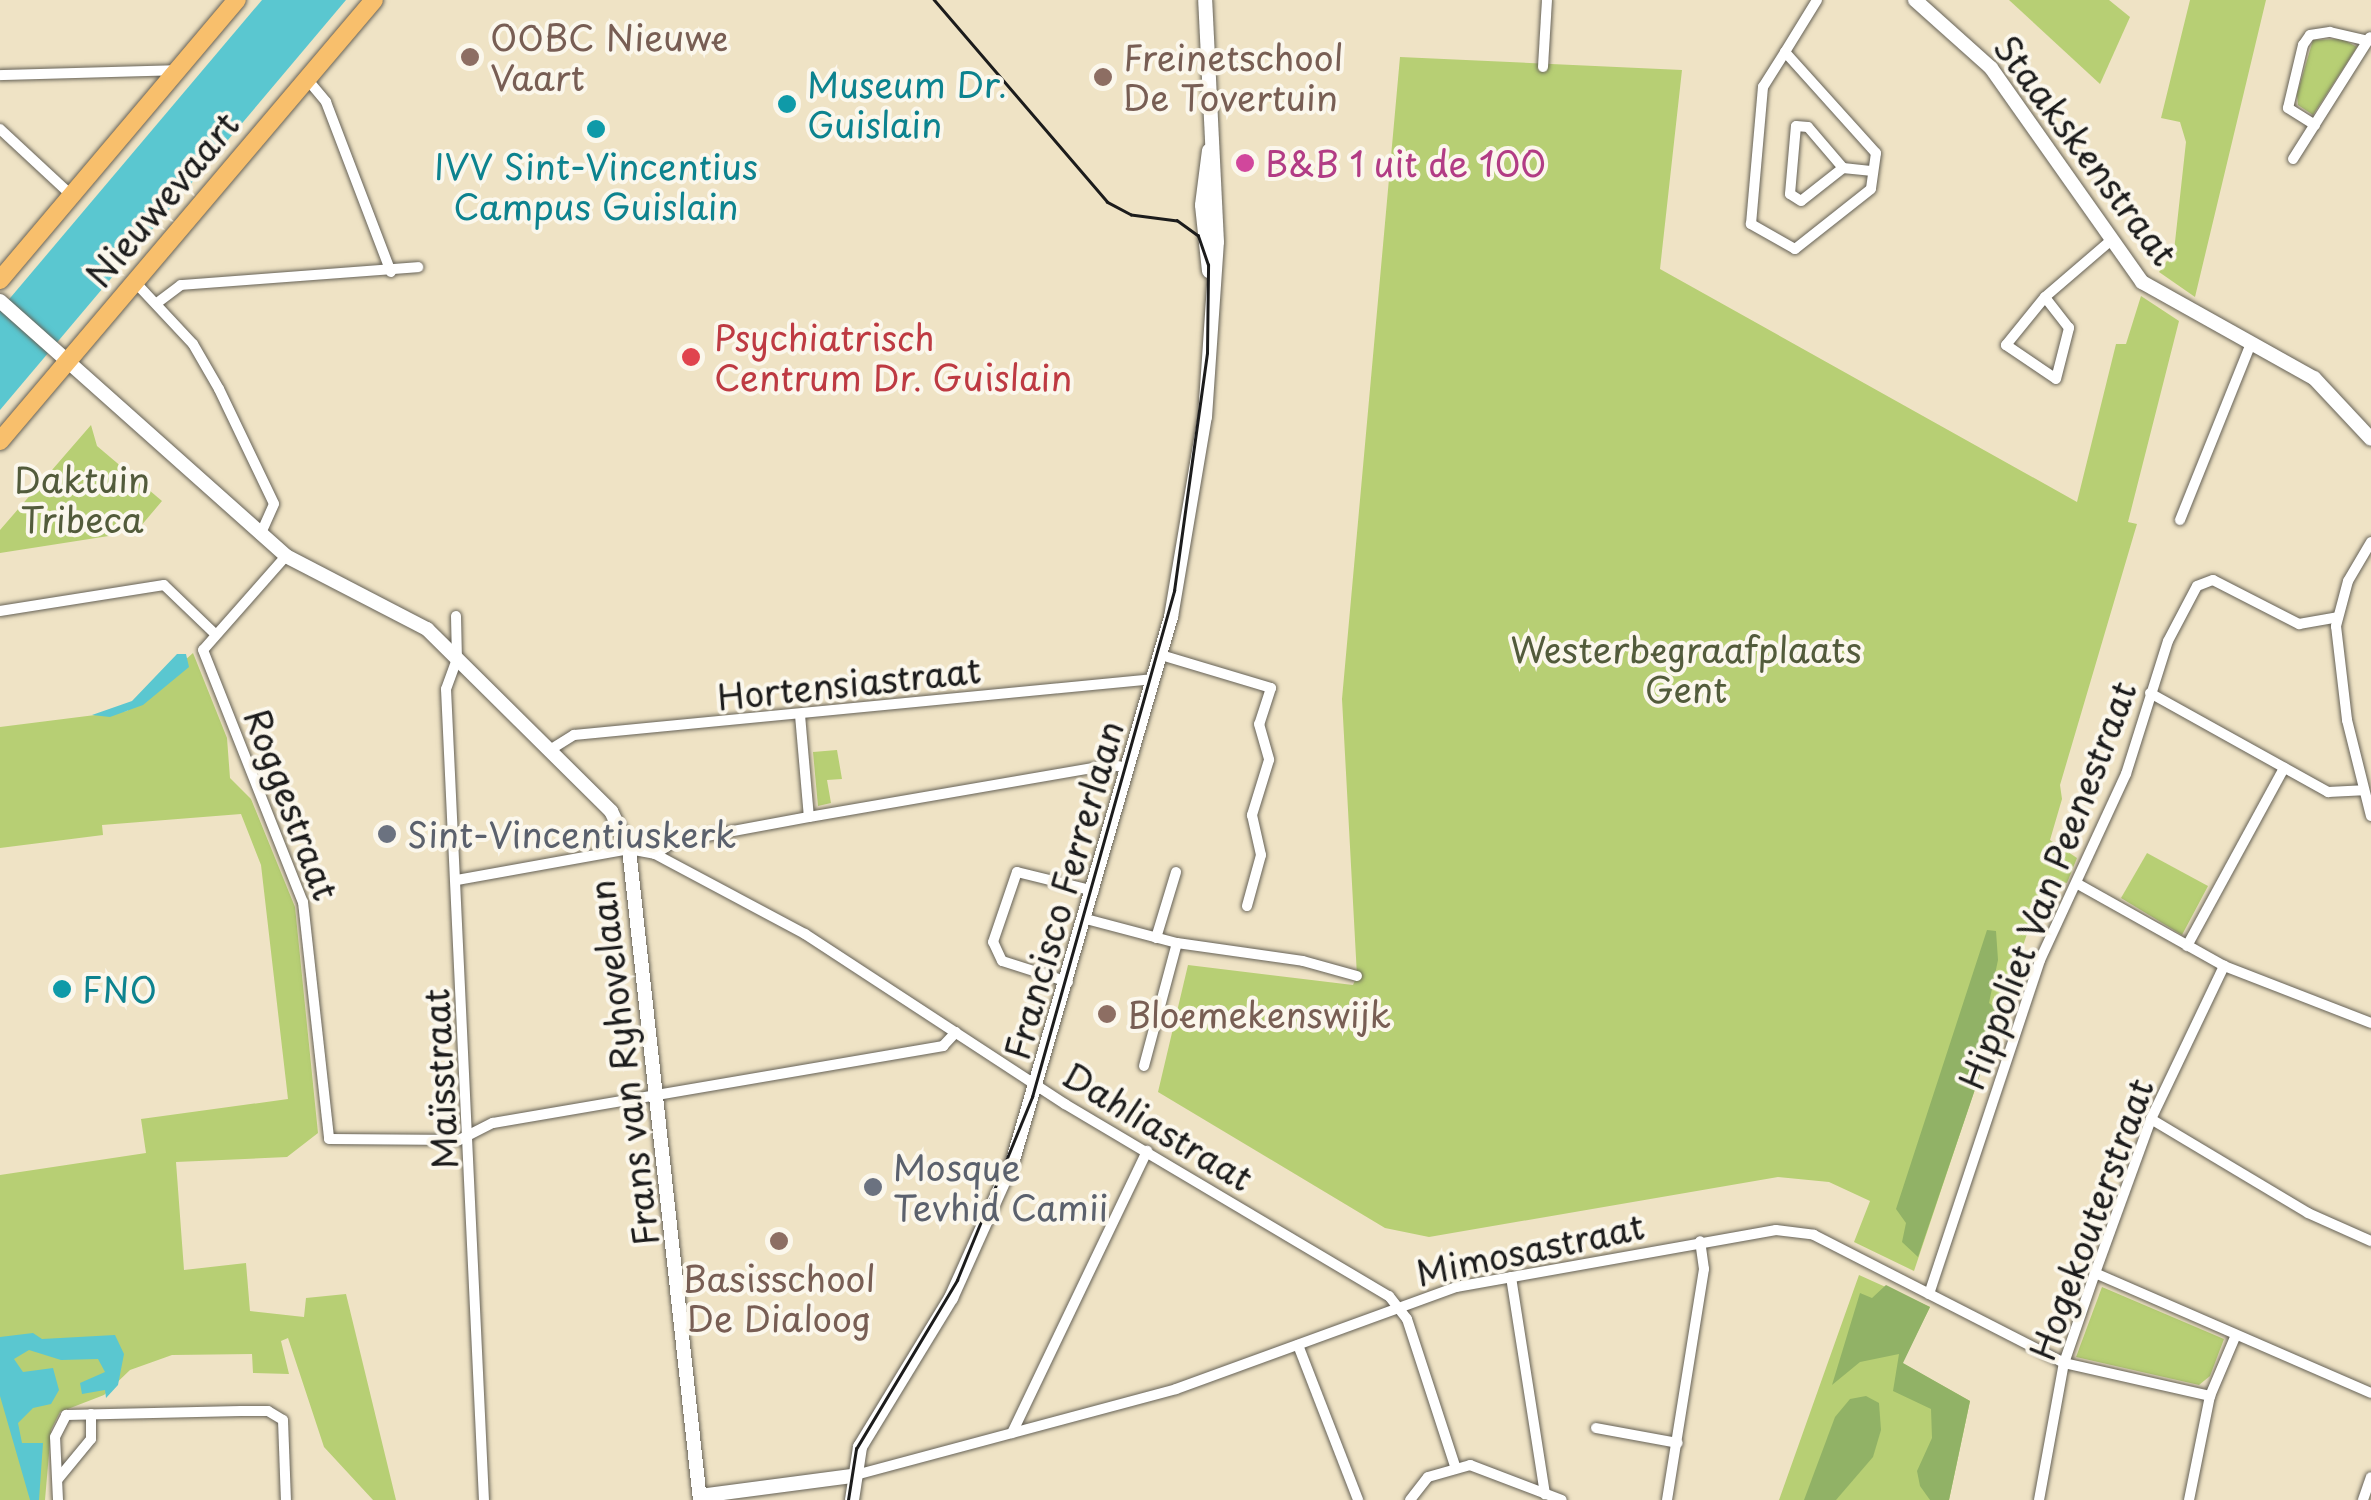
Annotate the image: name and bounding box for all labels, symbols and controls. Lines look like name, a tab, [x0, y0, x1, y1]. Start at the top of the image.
place label: OOBC Nieuwe Vaart	[490, 16, 730, 98]
street label: Staakskenstraat	[1986, 27, 2186, 273]
place label: Freinetschool De Tovertuin	[1123, 36, 1344, 118]
marker: OOBC Nieuwe Vaart	[459, 46, 481, 68]
place label: Museum Dr. Guislain	[807, 63, 1006, 145]
marker: Freinetschool De Tovertuin	[1092, 66, 1114, 88]
marker: Museum Dr. Guislain	[776, 93, 798, 115]
street label: Nieuwevaart	[77, 103, 247, 295]
marker: IVV Sint-Vincentius Campus Guislain	[585, 118, 607, 140]
place label: B&B 1 uit de 100	[1265, 142, 1549, 184]
place label: IVV Sint-Vincentius Campus Guislain	[434, 145, 758, 227]
marker: B&B 1 uit de 100	[1234, 152, 1256, 174]
place label: Psychiatrisch Centrum Dr. Guislain	[714, 316, 1070, 398]
marker: Psychiatrisch Centrum Dr. Guislain	[678, 344, 704, 370]
park label: Daktuin Tribeca	[14, 458, 150, 540]
park label: Westerbegraafplaats Gent	[1510, 628, 1862, 710]
street label: Hortensiastraat	[715, 648, 983, 718]
street label: Hippoliet Van Peenestraat	[1949, 674, 2145, 1096]
street label: Roggestraat	[236, 702, 348, 906]
street label: Francisco Ferrerlaan	[995, 716, 1131, 1064]
place label: Sint-Vincentiuskerk	[407, 813, 736, 855]
marker: Sint-Vincentiuskerk	[376, 823, 398, 845]
street label: Frans van Ryhovelaan	[580, 878, 666, 1248]
place label: FNO	[82, 968, 157, 1010]
marker: FNO	[51, 978, 73, 1000]
street label: Maïsstraat	[414, 988, 466, 1170]
place label: Bloemekenswijk	[1127, 993, 1391, 1035]
marker: Bloemekenswijk	[1096, 1003, 1118, 1025]
street label: Dahliastraat	[1055, 1053, 1261, 1199]
street label: Hogekouterstraat	[2021, 1073, 2161, 1365]
place label: Mosque Tevhid Camii	[893, 1146, 1111, 1228]
marker: Mosque Tevhid Camii	[862, 1176, 884, 1198]
street label: Mimosastraat	[1412, 1204, 1648, 1294]
marker: Basisschool De Dialoog	[768, 1230, 790, 1252]
place label: Basisschool De Dialoog	[683, 1257, 875, 1339]

